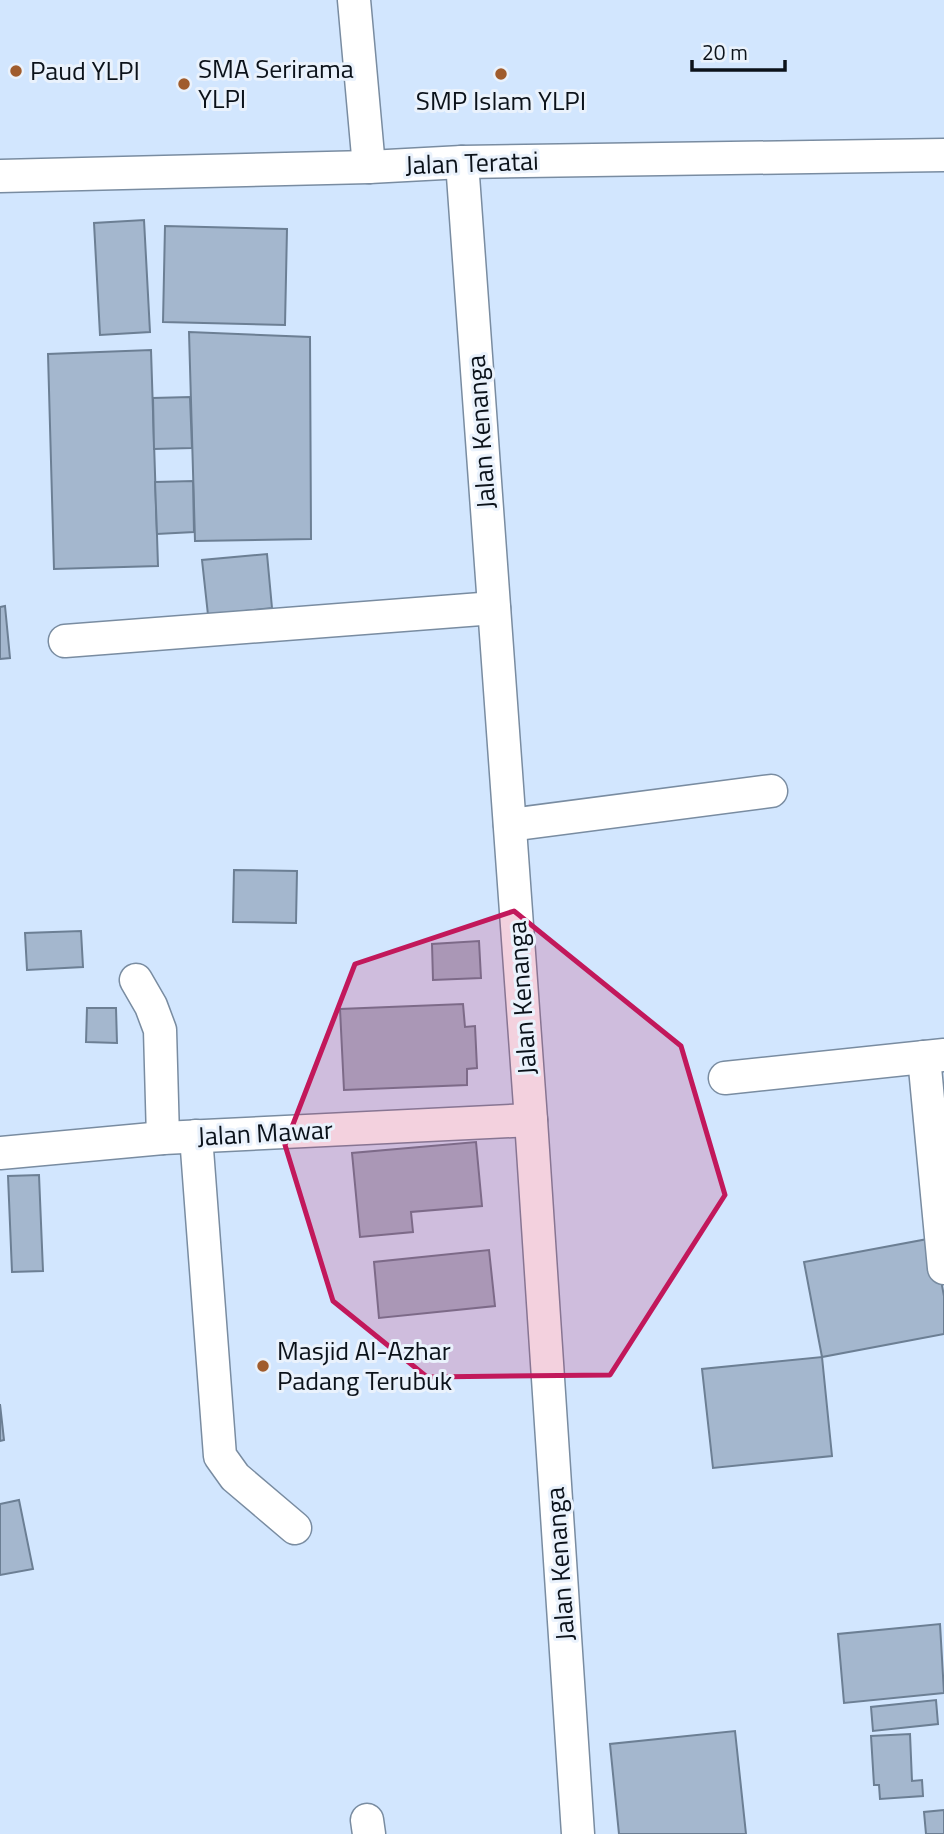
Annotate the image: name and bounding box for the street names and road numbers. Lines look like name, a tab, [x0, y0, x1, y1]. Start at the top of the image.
street label: Jalan Teratai	[405, 141, 539, 184]
street label: Jalan Kenanga	[456, 354, 505, 510]
street label: Jalan Kenanga	[497, 920, 546, 1076]
street label: Jalan Mawar	[196, 1109, 334, 1156]
street label: Jalan Kenanga	[535, 1486, 584, 1642]

